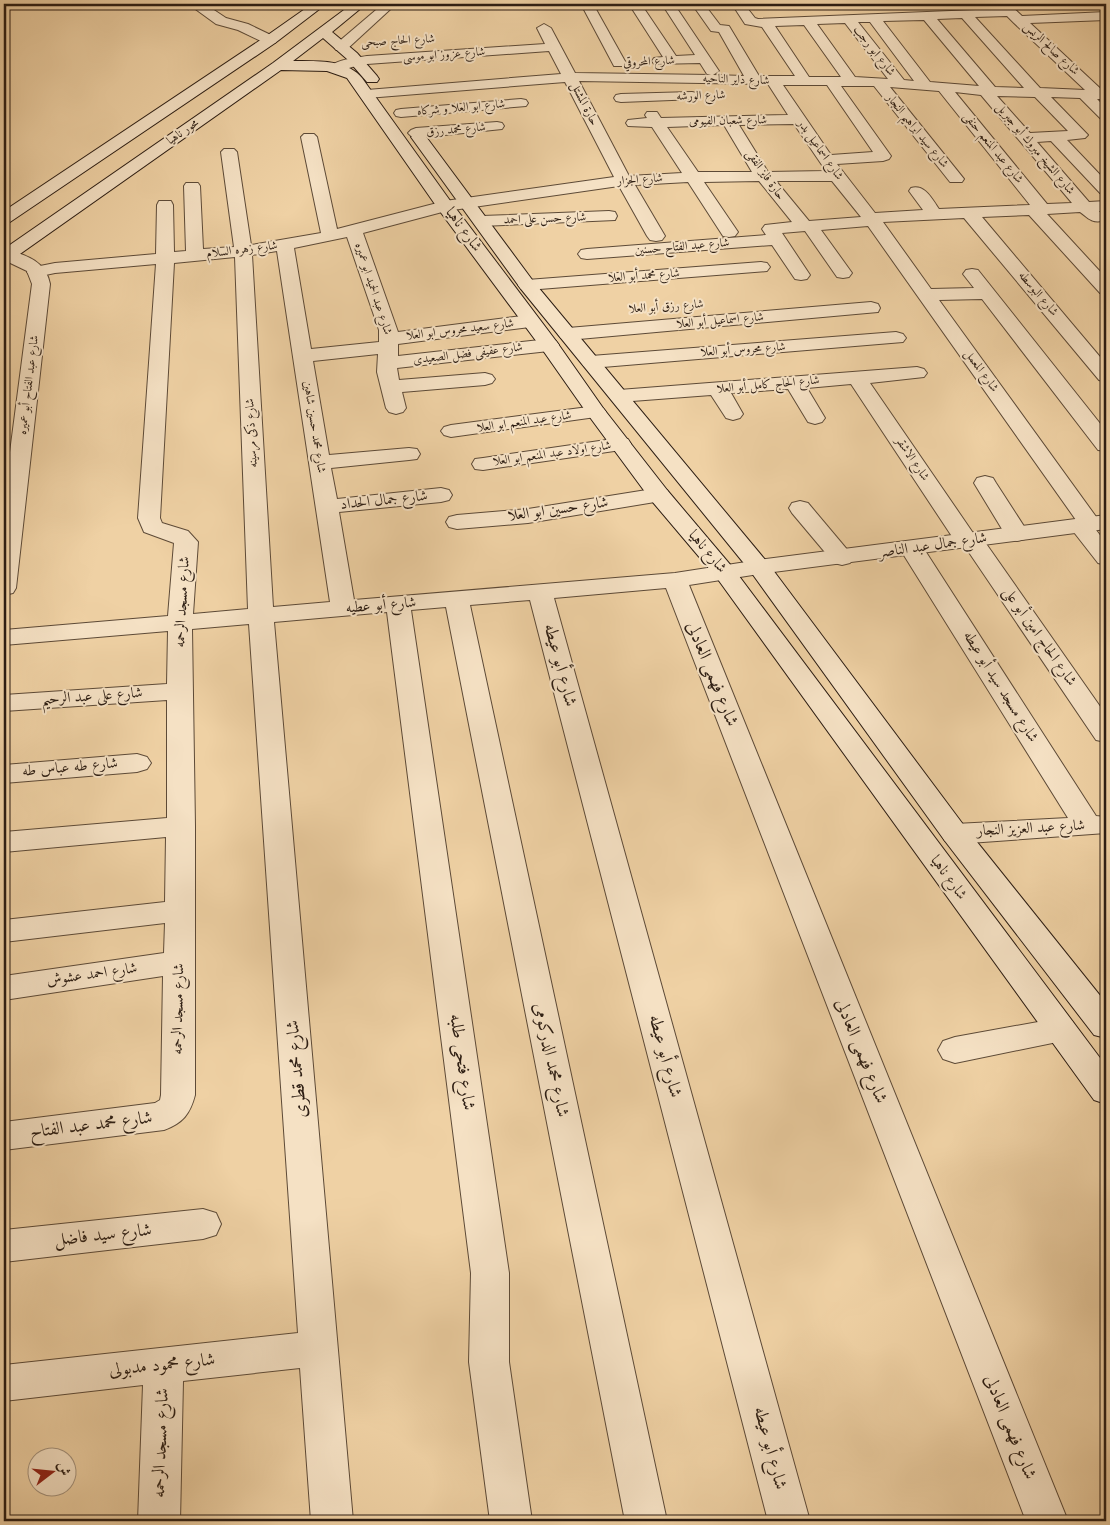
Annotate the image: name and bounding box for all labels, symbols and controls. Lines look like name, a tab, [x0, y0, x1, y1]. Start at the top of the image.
street label: شارع صالح الريس	[1018, 20, 1081, 81]
street label: شارع ابو رجب	[848, 24, 897, 81]
street label: شارع الحاج صبحى	[361, 33, 436, 53]
street label: شارع عزوز ابو موسى	[402, 46, 486, 68]
street label: شارع المحروقي	[623, 54, 676, 73]
street label: شارع داير الناحيه	[702, 73, 770, 91]
street label: حارة المشتل	[566, 80, 600, 129]
street label: شارع الورشه	[676, 89, 726, 107]
street label: شارع سيد ابراهيم النجار	[879, 91, 950, 173]
street label: شارع ابو العلا و شركاه	[416, 97, 506, 122]
street label: شارع الشيخ مبروك أبو جبريل	[990, 99, 1079, 200]
street label: شارع عبد المنعم حنفى	[958, 110, 1025, 188]
street label: شارع شعبان الفيومى	[689, 114, 767, 132]
street label: محور ناهيا	[165, 116, 202, 148]
street label: شارع اسماعيل بدر	[791, 117, 845, 185]
street label: شارع محمد رزق	[426, 121, 487, 143]
street label: حارة فايز الفقى	[742, 148, 787, 203]
street label: شارع الجزار	[616, 172, 664, 192]
street label: شارع ناهيا	[439, 205, 484, 257]
street label: شارع حسن على احمد	[503, 212, 587, 230]
street label: شارع عبد الفتاح حسنين	[634, 237, 730, 261]
street label: شارع زهره السلام	[206, 240, 279, 264]
street label: شارع عبد الحميد ابو عميره	[349, 241, 394, 338]
street label: شارع محمد أبو العلا	[607, 265, 681, 288]
street label: شارع البوسطه	[1013, 269, 1060, 321]
street label: شارع رزق أبو العلا	[628, 295, 704, 320]
street label: شارع اسماعيل أبو العلا	[676, 308, 765, 335]
street label: شارع سعيد محروس ابو العلا	[405, 317, 515, 347]
street label: شارع عبد الفتاح أبو عميره	[14, 334, 45, 436]
street label: شارع محروس أبو العلا	[700, 338, 787, 363]
street label: شارع عفيفى فضل الصعيدى	[412, 341, 524, 371]
street label: شارع المعمل	[959, 348, 1000, 397]
street label: شارع الحاج كامل أبو العلا	[716, 372, 821, 399]
street label: شارع محمد حسين شاهين	[297, 380, 327, 475]
street label: شارع ذكى مرسينه	[241, 398, 264, 468]
street label: شارع عبد المنعم ابو العلا	[476, 409, 573, 439]
street label: شارع الاشقر	[889, 433, 931, 485]
street label: شارع اولاد عبد المنعم ابو العلا	[492, 440, 613, 472]
street label: شارع جمال الحداد	[340, 489, 429, 517]
street label: شارع حسين ابو العلا	[507, 496, 610, 528]
street label: شارع ناهيا	[682, 528, 729, 579]
street label: شارع جمال عبد الناصر	[876, 531, 989, 565]
street label: شارع مسجد الرحمه	[172, 556, 197, 648]
street label: شارع الحاج امين أبو على	[996, 582, 1083, 691]
street label: شارع أبو عطيه	[345, 590, 417, 621]
street label: شارع فهمى العادلى	[678, 619, 741, 731]
street label: شارع أبو عيطه	[535, 620, 585, 710]
street label: شارع مسجد سيد أبو عيطه	[956, 626, 1044, 747]
street label: شارع على عبد الرحيم	[41, 685, 144, 714]
street label: شارع طه عباس طه	[21, 756, 119, 784]
street label: شارع عبد العزيز النجار	[974, 819, 1086, 843]
street label: شارع ناهيا	[924, 853, 969, 905]
street label: شارع احمد عشوش	[46, 960, 139, 993]
street label: شارع مسجد الرحمه	[170, 963, 191, 1055]
street label: شارع فهمى العادلى	[827, 996, 890, 1108]
street label: شارع محمد الدركومى	[525, 1001, 572, 1120]
street label: شارع أبو عيطه	[640, 1011, 690, 1101]
street label: شارع فتحى طلبه	[441, 1012, 478, 1112]
street label: شارع محمد قطرى	[284, 1019, 315, 1119]
street label: شارع محمد عبد الفتاح	[29, 1109, 154, 1147]
street label: شارع سيد فاضل	[53, 1221, 153, 1254]
street label: شارع محمود مدبولى	[108, 1350, 217, 1385]
street label: شارع فهمى العادلى	[976, 1372, 1039, 1484]
street label: شارع مسجد الرحمه	[150, 1388, 177, 1498]
street label: شارع أبو عيطه	[745, 1403, 795, 1493]
north arrow	[28, 1448, 78, 1498]
text: ش	[55, 1460, 72, 1477]

